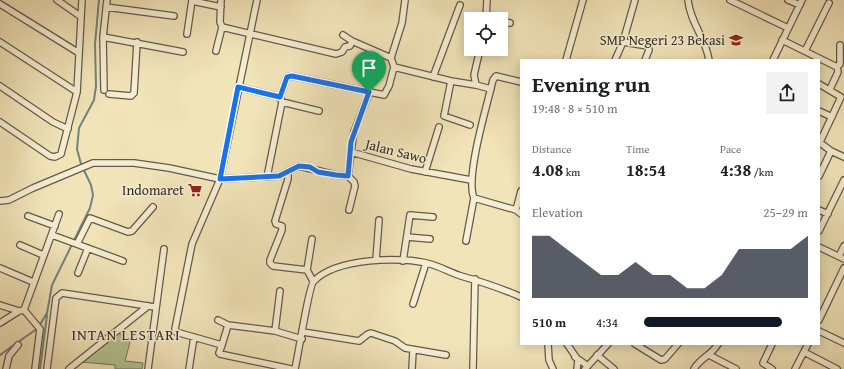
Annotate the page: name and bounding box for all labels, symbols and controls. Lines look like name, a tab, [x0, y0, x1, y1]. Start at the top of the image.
map controls	[464, 12, 508, 56]
button: locate	[464, 12, 508, 56]
place label: SMP Negeri 23 Bekasi	[600, 30, 725, 50]
school or university icon: SMP Negeri 23 Bekasi	[728, 32, 744, 48]
pin	[352, 51, 386, 92]
icon: arrive	[358, 57, 380, 79]
text: Evening run	[532, 68, 650, 100]
button: share	[766, 72, 808, 114]
text: 19:48 · 8 × 510 m	[532, 99, 618, 118]
street label: Jalan Sawo	[361, 133, 429, 168]
text: Distance	[532, 141, 571, 157]
text: Time	[626, 141, 649, 157]
text: Pace	[720, 141, 741, 157]
text: 4.08	[532, 157, 563, 182]
text: 18:54	[626, 157, 666, 182]
text: 4:38	[720, 157, 751, 182]
text: km	[563, 164, 580, 180]
text: /km	[751, 164, 773, 180]
place label: Indomaret	[122, 180, 184, 200]
supermarket icon: Indomaret	[187, 182, 203, 198]
text: Elevation	[532, 203, 583, 222]
text: 25–29 m	[763, 203, 808, 222]
text: 510 m	[532, 313, 566, 332]
text: 4:34	[596, 313, 618, 332]
district label: INTAN LESTARI	[71, 324, 181, 345]

